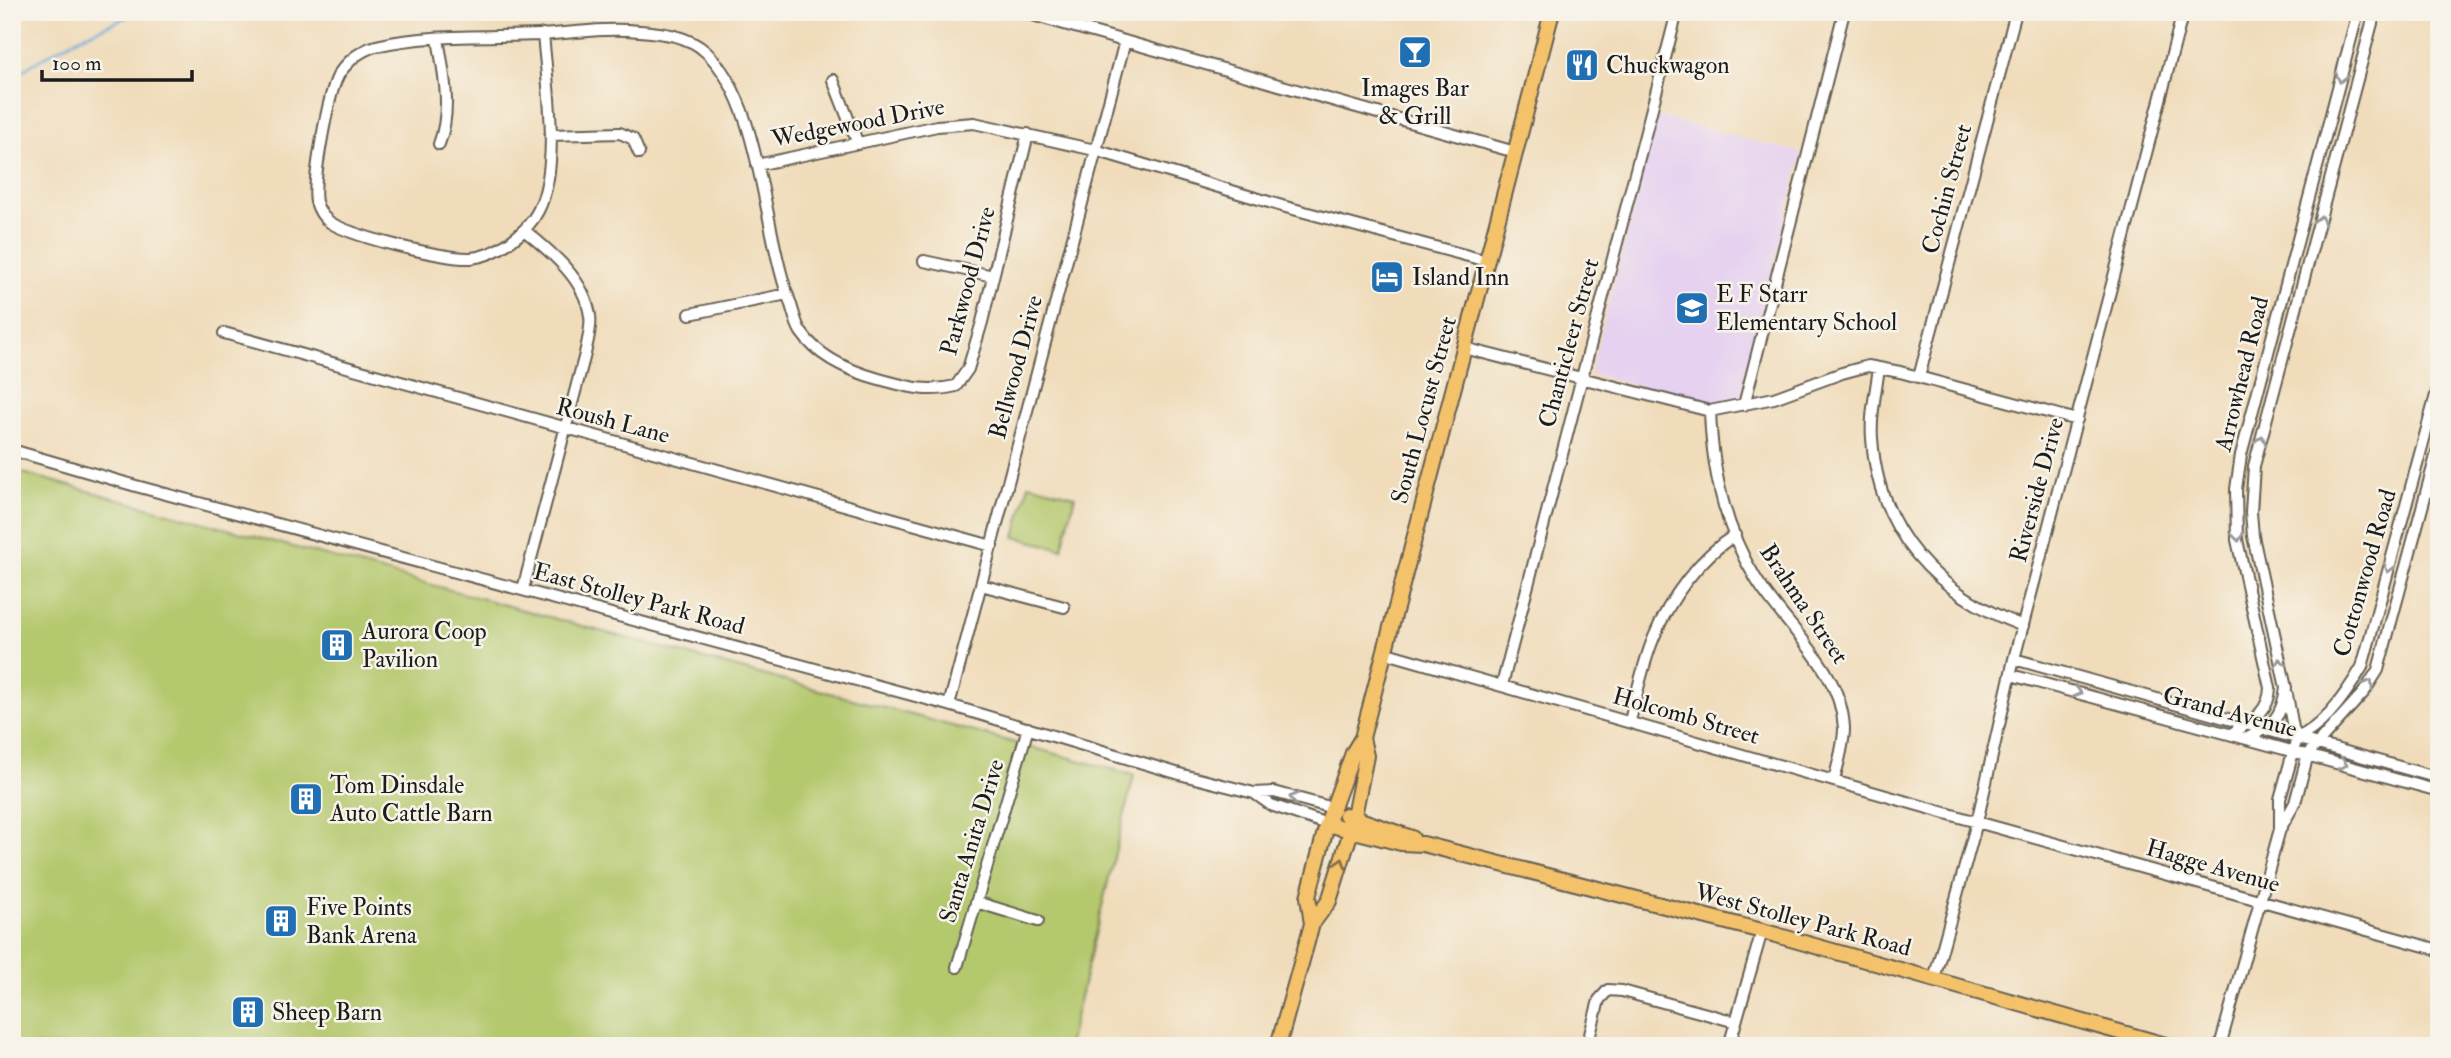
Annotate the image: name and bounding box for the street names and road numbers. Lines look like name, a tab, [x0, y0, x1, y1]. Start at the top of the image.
street label: Wedgewood Drive	[768, 91, 947, 155]
street label: Cochin Street	[1915, 121, 1979, 257]
street label: Parkwood Drive	[933, 203, 1003, 359]
street label: Chanticleer Street	[1532, 255, 1607, 431]
street label: Bellwood Drive	[982, 292, 1050, 442]
street label: Arrowhead Road	[2208, 293, 2276, 456]
street label: South Locust Street	[1384, 313, 1464, 507]
street label: Roush Lane	[553, 391, 673, 451]
street label: Riverside Drive	[2003, 414, 2071, 566]
street label: Cottonwood Road	[2326, 485, 2404, 660]
street label: Brahma Street	[1752, 538, 1856, 670]
street label: East Stolley Park Road	[530, 556, 748, 642]
street label: Grand Avenue	[2160, 679, 2300, 745]
street label: Holcomb Street	[1609, 680, 1763, 752]
street label: Santa Anita Drive	[932, 755, 1012, 927]
street label: Hagge Avenue	[2143, 832, 2283, 900]
street label: West Stolley Park Road	[1691, 876, 1915, 964]

